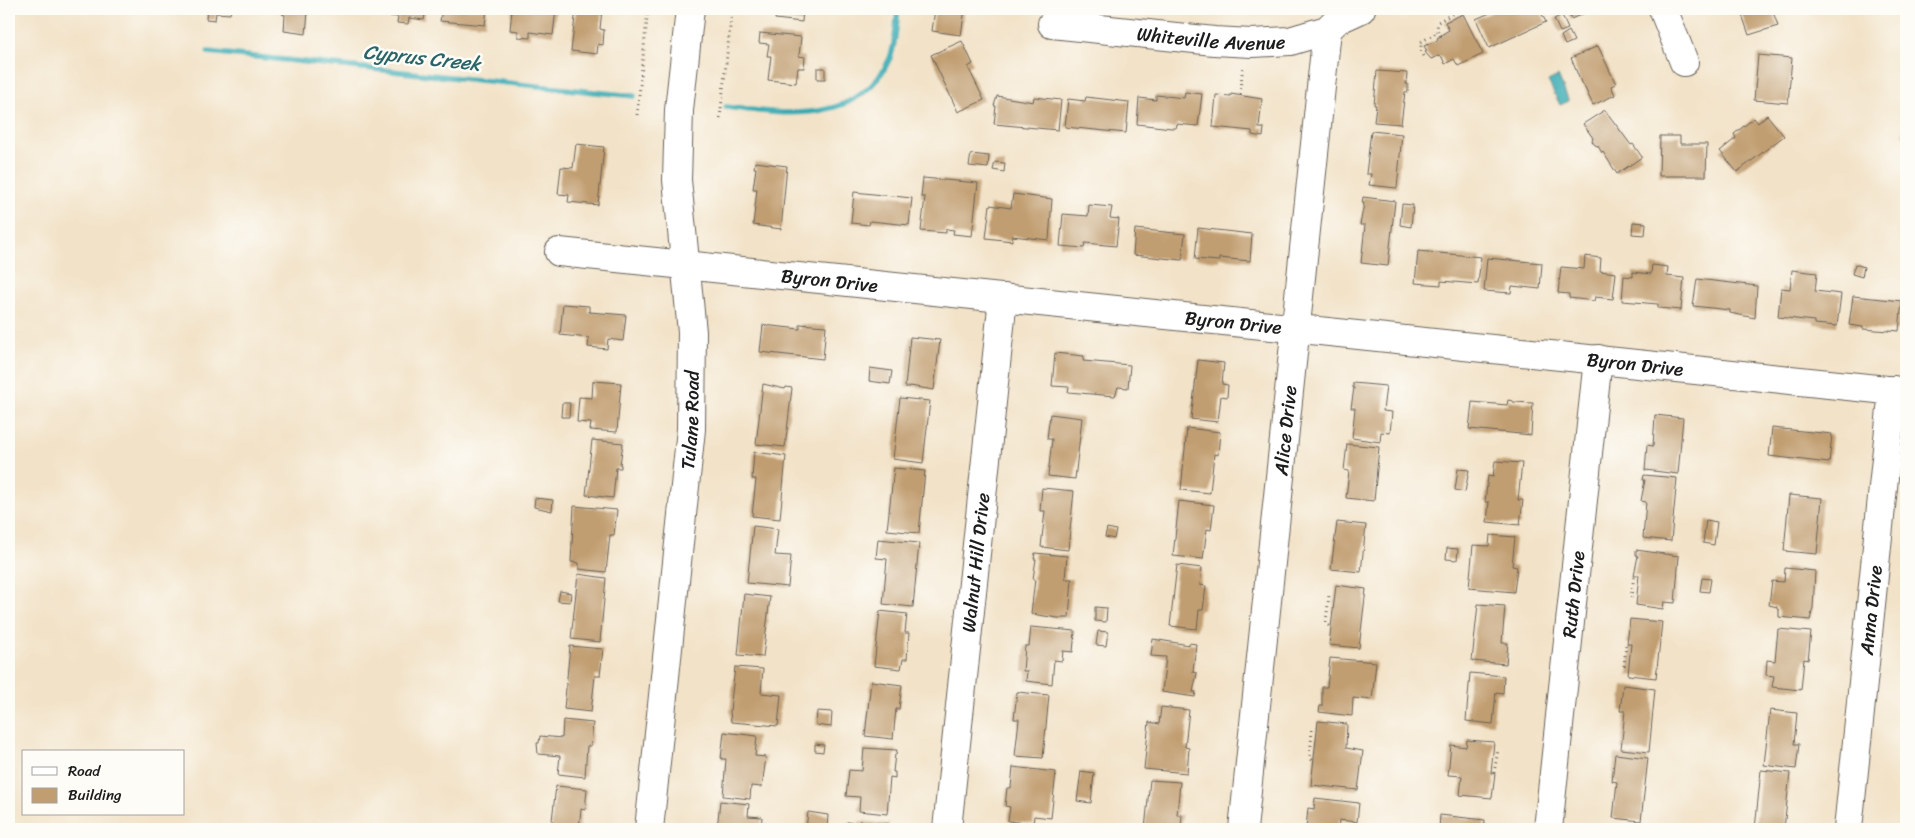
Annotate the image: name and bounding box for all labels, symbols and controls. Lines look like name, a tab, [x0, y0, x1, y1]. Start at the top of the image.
street label: Whiteville Avenue	[1135, 17, 1287, 60]
water label: Cyprus Creek	[362, 34, 484, 82]
street label: Byron Drive	[780, 259, 880, 302]
street label: Byron Drive	[1183, 301, 1283, 344]
street label: Byron Drive	[1585, 342, 1685, 385]
street label: Tulane Road	[670, 368, 708, 471]
street label: Alice Drive	[1264, 383, 1306, 478]
street label: Walnut Hill Drive	[951, 491, 999, 634]
street label: Ruth Drive	[1552, 549, 1594, 640]
street label: Anna Drive	[1849, 564, 1891, 658]
legend	[22, 750, 185, 816]
text: Road	[68, 758, 101, 784]
text: Building	[68, 782, 122, 808]

